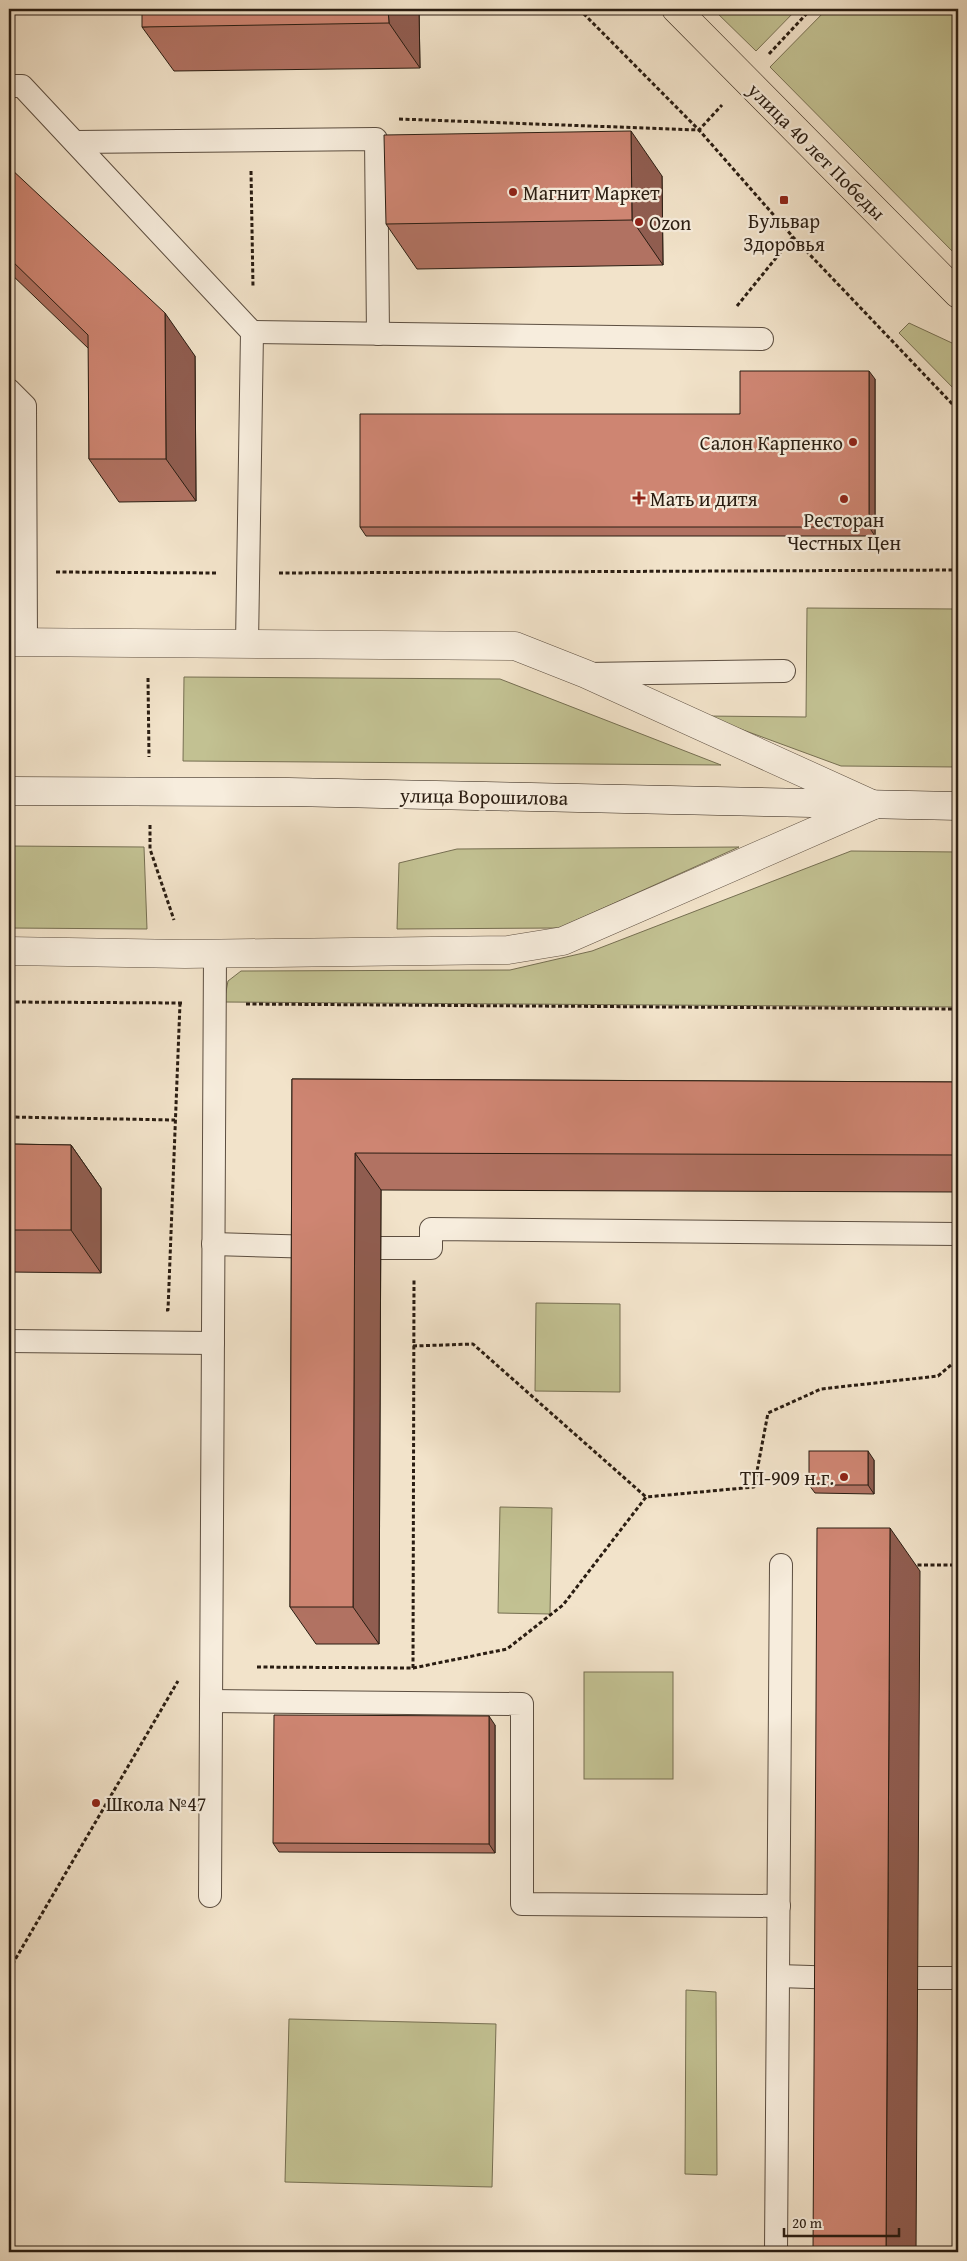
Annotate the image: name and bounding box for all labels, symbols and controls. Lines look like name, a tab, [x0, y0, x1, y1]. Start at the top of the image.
street label: улица 40 лет Победы	[741, 75, 892, 226]
place label: Магнит Маркет	[523, 178, 660, 207]
marker: Магнит Маркет	[507, 186, 519, 198]
marker: Бульвар Здоровья	[778, 194, 790, 206]
place label: Бульвар Здоровья	[743, 206, 825, 258]
place label: Ozon	[649, 208, 691, 237]
marker: Ozon	[633, 216, 645, 228]
place label: Салон Карпенко	[700, 428, 843, 457]
marker: Салон Карпенко	[847, 436, 859, 448]
place label: Мать и дитя	[650, 484, 758, 513]
marker: Мать и дитя	[632, 491, 646, 505]
marker: Ресторан Честных Цен	[838, 493, 850, 505]
place label: Ресторан Честных Цен	[787, 505, 901, 557]
street label: улица Ворошилова	[399, 780, 569, 812]
place label: ТП-909 н.г.	[740, 1463, 834, 1492]
marker: ТП-909 н.г.	[838, 1471, 850, 1483]
place label: Школа №47	[106, 1789, 206, 1818]
marker: Школа №47	[90, 1797, 102, 1809]
scale bar	[784, 2206, 900, 2238]
text: 20 m	[792, 2212, 823, 2233]

